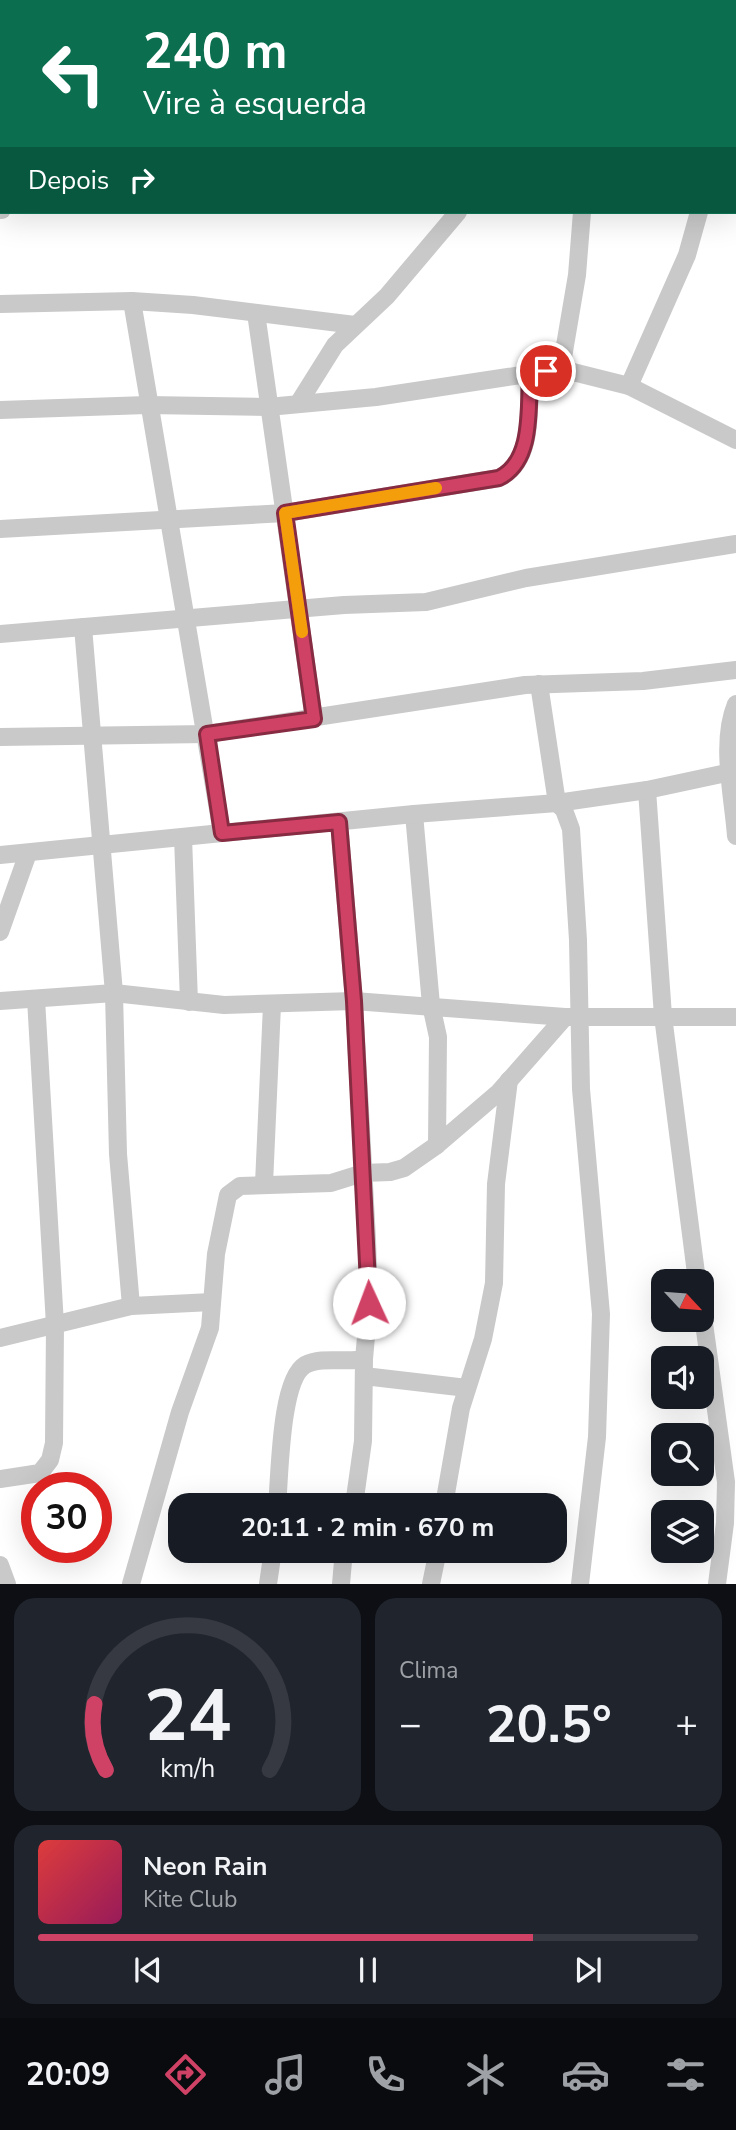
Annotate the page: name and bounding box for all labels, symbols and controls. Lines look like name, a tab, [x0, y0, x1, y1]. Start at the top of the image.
text: 240 m	[143, 18, 287, 85]
icon: left	[28, 28, 119, 119]
text: Vire à esquerda	[143, 82, 367, 125]
icon: right	[123, 161, 161, 199]
text: Depois	[28, 163, 109, 198]
pin	[516, 341, 576, 401]
icon: arrive	[527, 352, 565, 390]
position arrow	[332, 1266, 406, 1340]
north arrow	[651, 1269, 714, 1332]
map controls	[651, 1269, 714, 1563]
button: sound	[651, 1346, 714, 1409]
button: search	[651, 1423, 714, 1486]
speed limit sign: 30	[21, 1472, 112, 1563]
button: layers	[651, 1500, 714, 1563]
text: 20:11 · 2 min · 670 m	[241, 1510, 494, 1545]
text: Clima	[399, 1655, 459, 1686]
text: 24	[144, 1667, 231, 1767]
text: 20.5°	[485, 1689, 612, 1760]
text: −	[399, 1699, 422, 1750]
text: +	[675, 1699, 698, 1750]
text: km/h	[160, 1752, 215, 1786]
text: Neon Rain	[143, 1849, 268, 1884]
text: Kite Club	[143, 1884, 237, 1915]
icon: previous	[129, 1951, 167, 1989]
icon: pause	[349, 1951, 387, 1989]
icon: next	[569, 1951, 607, 1989]
icon: directions	[161, 2050, 210, 2099]
icon: music	[261, 2050, 310, 2099]
icon: phone	[361, 2050, 410, 2099]
icon: climate	[461, 2050, 510, 2099]
icon: car	[561, 2050, 610, 2099]
icon: filters	[661, 2050, 710, 2099]
text: 20:09	[26, 2053, 110, 2096]

